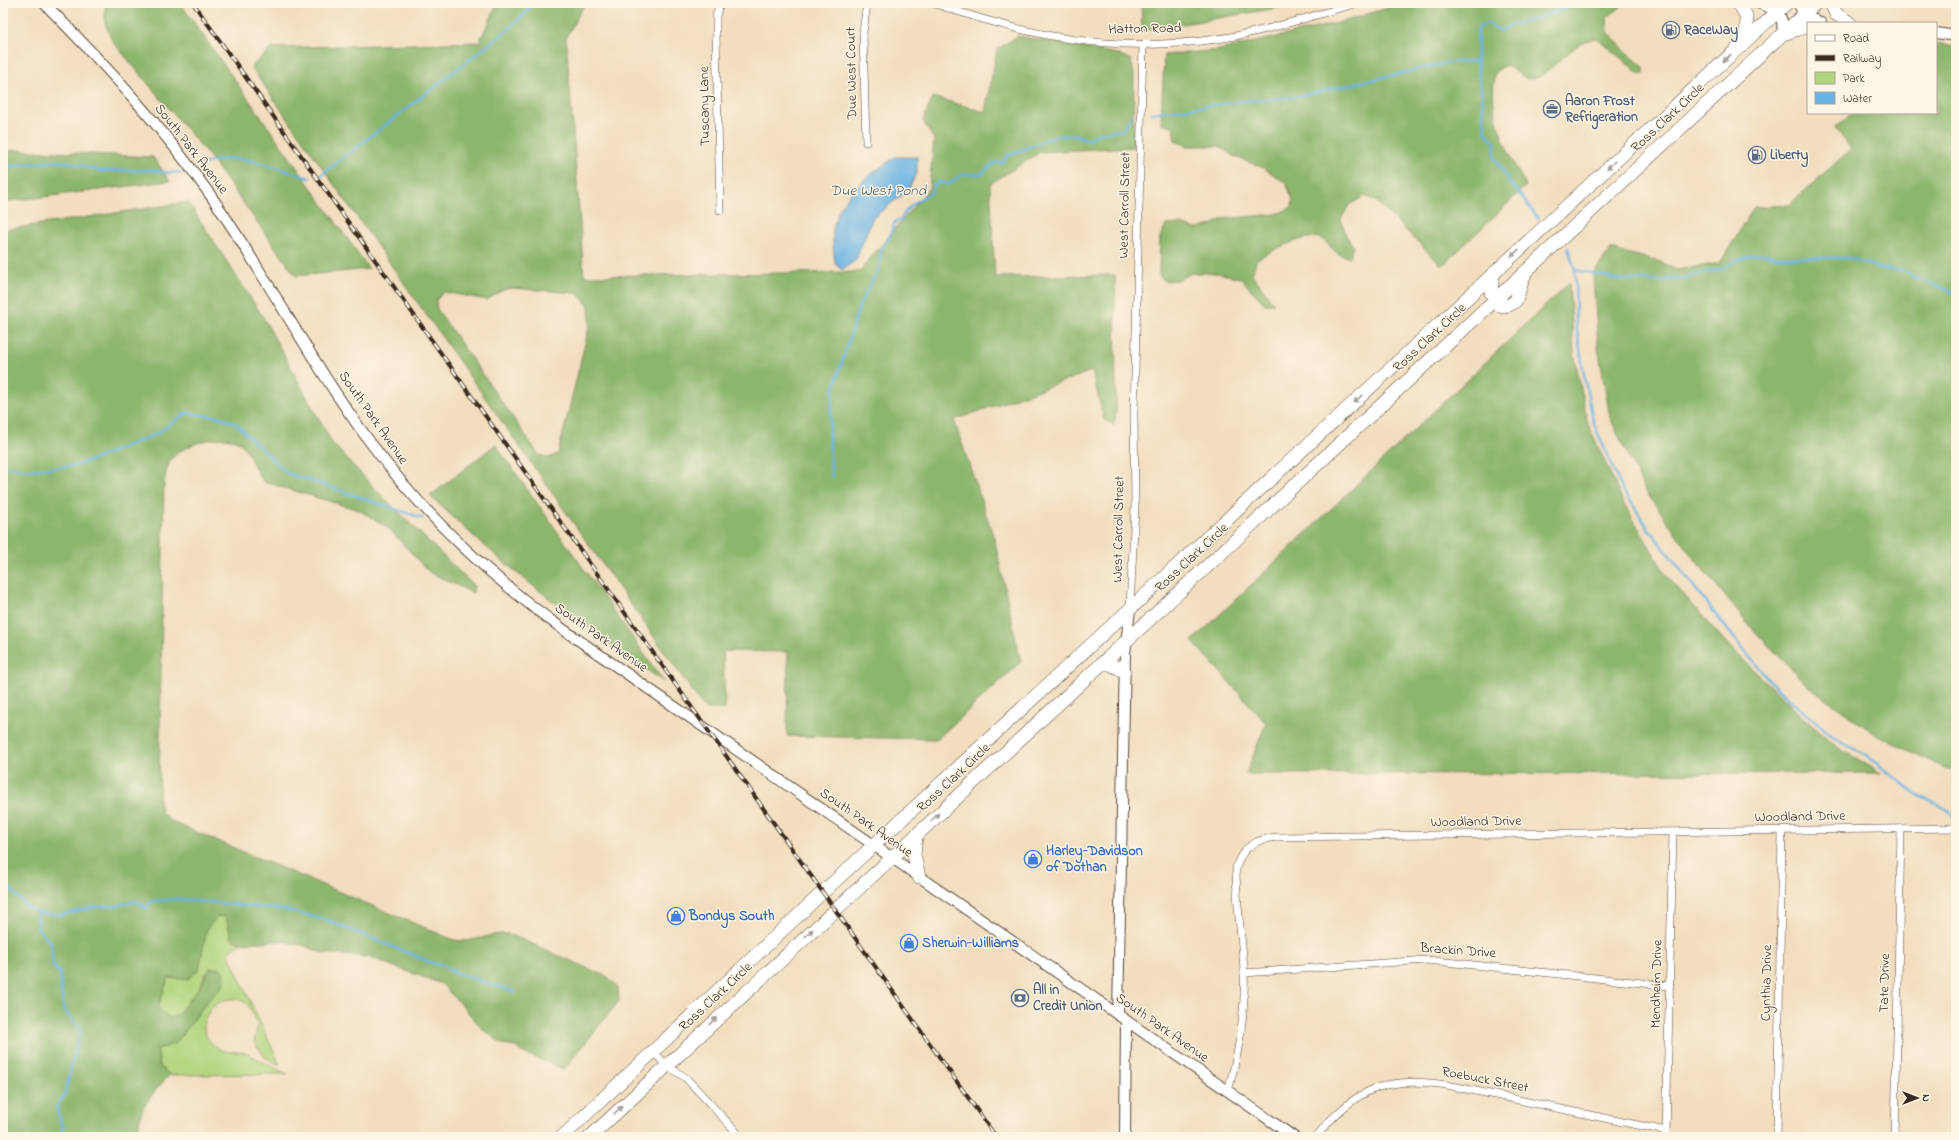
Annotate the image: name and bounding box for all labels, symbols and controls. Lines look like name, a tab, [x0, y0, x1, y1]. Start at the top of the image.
street label: Hatton Road	[1108, 18, 1182, 40]
fuel station icon: RaceWay	[1661, 20, 1681, 40]
place label: RaceWay	[1683, 20, 1738, 43]
legend	[1807, 22, 1937, 114]
street label: Due West Court	[841, 26, 863, 120]
text: Road	[1843, 30, 1869, 48]
text: Railway	[1843, 50, 1882, 69]
one-way arrow	[1722, 53, 1732, 63]
street label: Tuscany Lane	[694, 65, 717, 146]
text: Park	[1843, 70, 1865, 88]
street label: Ross Clark Circle	[1627, 78, 1710, 158]
text: Water	[1843, 90, 1872, 108]
place label: Aaron Frost Refrigeration	[1564, 91, 1638, 130]
street label: South Park Avenue	[149, 99, 234, 199]
office icon: Aaron Frost Refrigeration	[1542, 99, 1562, 119]
fuel station icon: Liberty	[1747, 145, 1767, 165]
place label: Liberty	[1770, 145, 1808, 168]
street label: West Carroll Street	[1114, 151, 1136, 259]
one-way arrow	[1606, 161, 1616, 170]
water label: Due West Pond	[830, 180, 927, 202]
one-way arrow	[1510, 249, 1521, 258]
street label: Ross Clark Circle	[1389, 298, 1472, 378]
street label: South Park Avenue	[333, 367, 413, 470]
one-way arrow	[1353, 394, 1363, 403]
street label: West Carroll Street	[1108, 475, 1130, 583]
street label: Ross Clark Circle	[1151, 518, 1234, 598]
street label: South Park Avenue	[550, 598, 653, 678]
street label: Ross Clark Circle	[913, 738, 996, 818]
street label: South Park Avenue	[815, 783, 918, 863]
street label: Woodland Drive	[1754, 806, 1846, 828]
street label: Woodland Drive	[1430, 811, 1522, 833]
one-way arrow	[930, 812, 941, 821]
place label: Harley-Davidson of Dothan	[1046, 841, 1143, 878]
shop icon: Harley-Davidson of Dothan	[1023, 849, 1043, 869]
shop icon: Bondys South	[666, 906, 686, 926]
place label: Bondys South	[688, 906, 775, 929]
one-way arrow	[804, 928, 814, 938]
shop icon: Sherwin-Williams	[899, 933, 919, 953]
place label: Sherwin-Williams	[922, 933, 1019, 954]
street label: Brackin Drive	[1418, 938, 1497, 964]
street label: Mendheim Drive	[1646, 939, 1668, 1028]
street label: Cynthia Drive	[1756, 944, 1779, 1021]
street label: Tate Drive	[1874, 952, 1896, 1013]
street label: Ross Clark Circle	[675, 957, 758, 1037]
place label: All in Credit Union	[1033, 980, 1102, 1017]
bank icon: All in Credit Union	[1010, 988, 1030, 1008]
street label: South Park Avenue	[1111, 988, 1214, 1068]
one-way arrow	[708, 1017, 719, 1026]
street label: Roebuck Street	[1440, 1061, 1530, 1099]
north arrow	[1897, 1078, 1937, 1118]
text: N	[1918, 1094, 1934, 1102]
one-way arrow	[613, 1105, 623, 1115]

